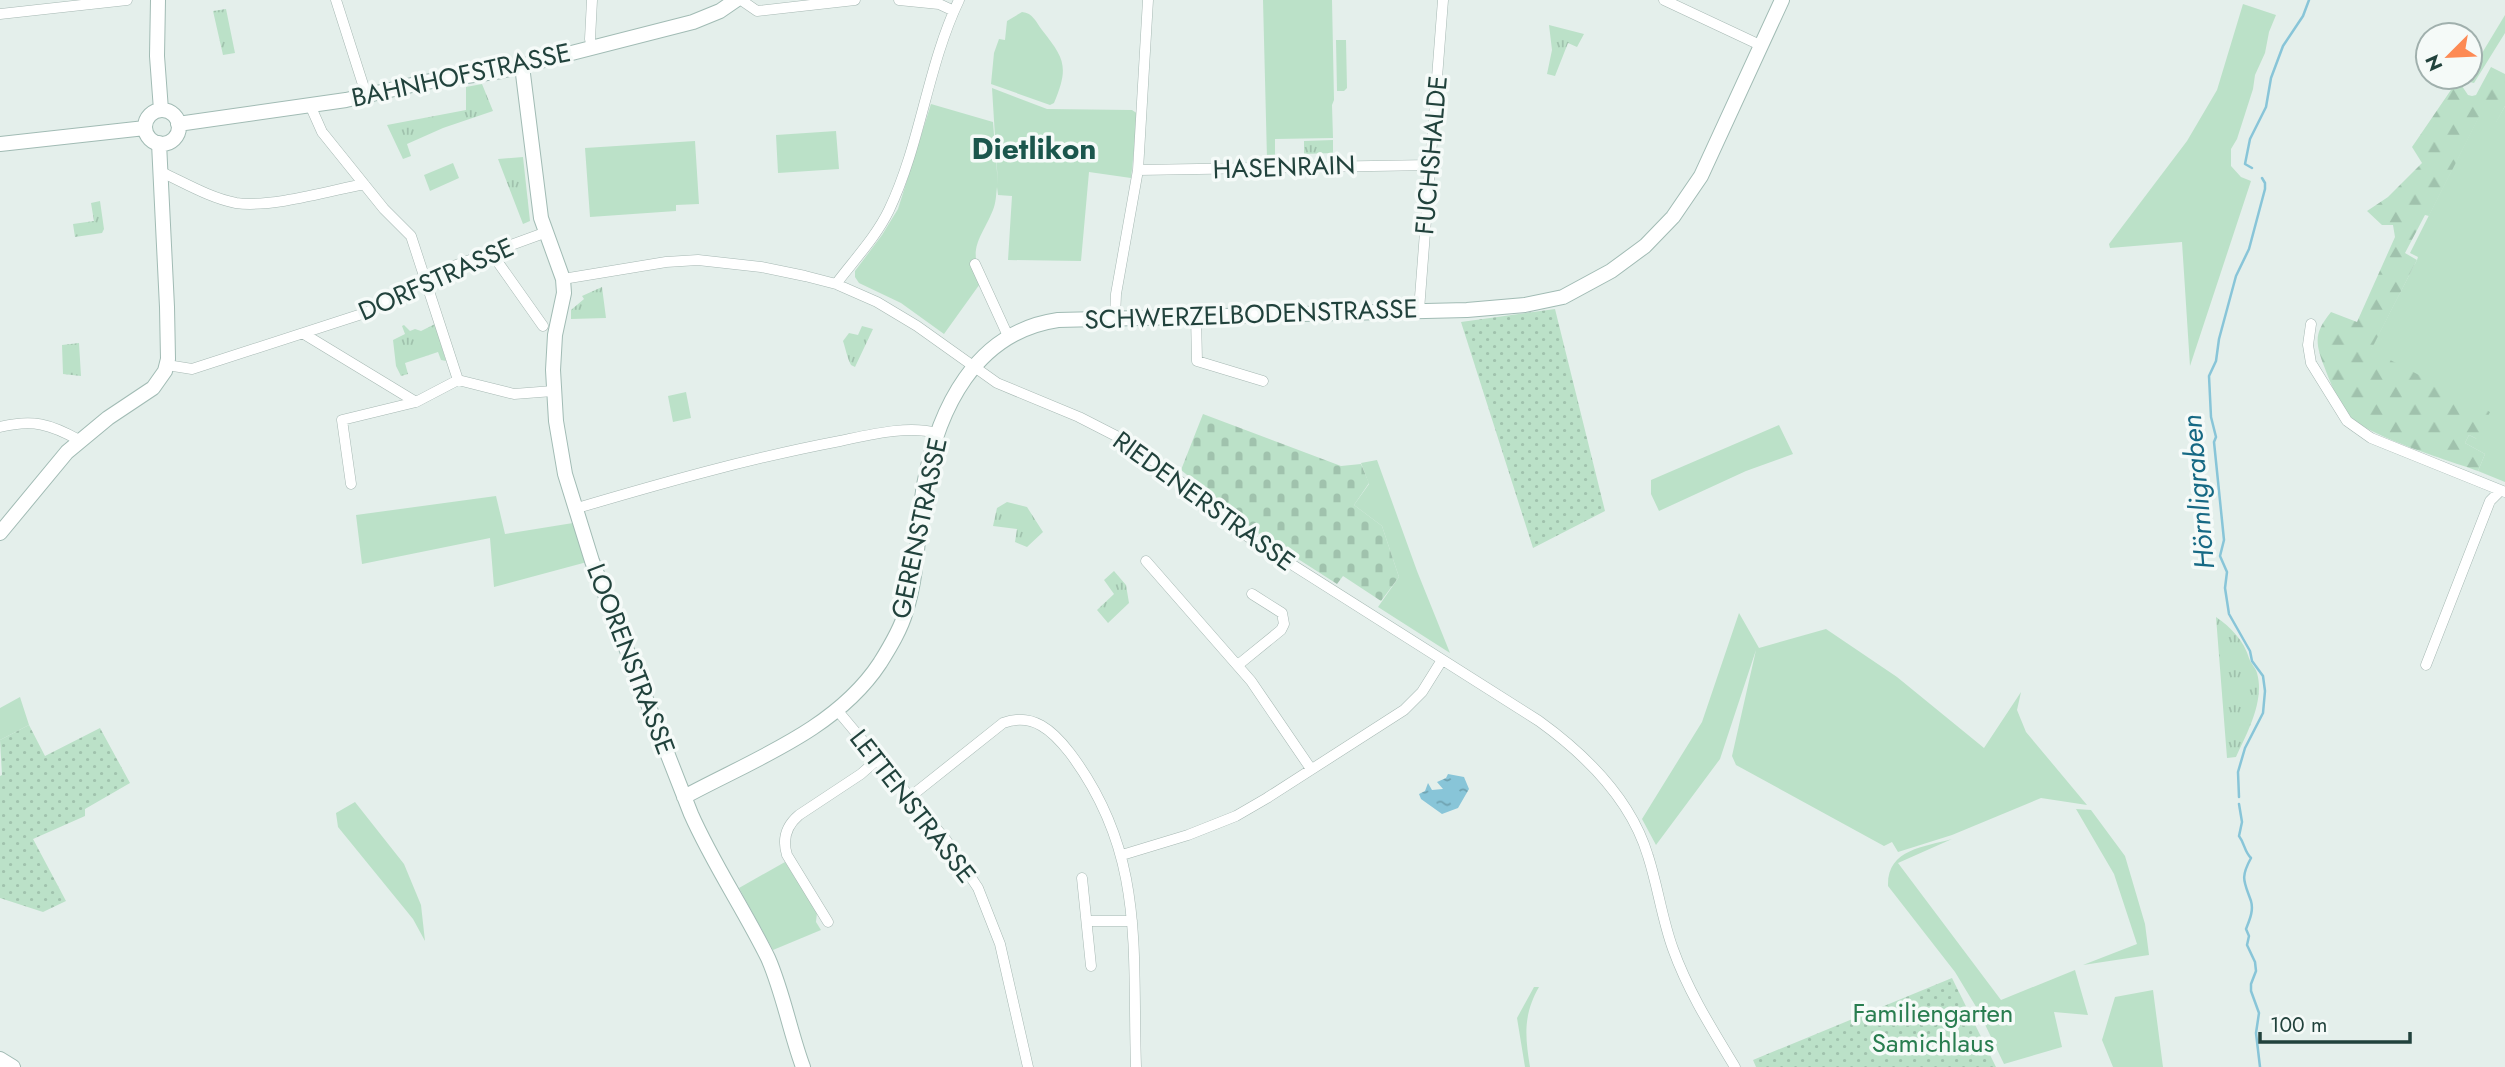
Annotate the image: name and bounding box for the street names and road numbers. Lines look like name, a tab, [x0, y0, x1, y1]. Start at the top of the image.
street label: BAHNHOFSTRASSE	[348, 33, 574, 117]
street label: FUCHSHALDE	[1405, 74, 1457, 236]
street label: HASENRAIN	[1212, 146, 1356, 188]
street label: DORFSTRASSE	[352, 228, 520, 330]
street label: SCHWERZELBODENSTRASSE	[1084, 289, 1418, 339]
street label: RIEDENERSTRASSE	[1105, 422, 1303, 580]
street label: GERENSTRASSE	[881, 434, 957, 622]
street label: LOORENSTRASSE	[577, 558, 685, 760]
street label: LETTENSTRASSE	[841, 721, 985, 891]

